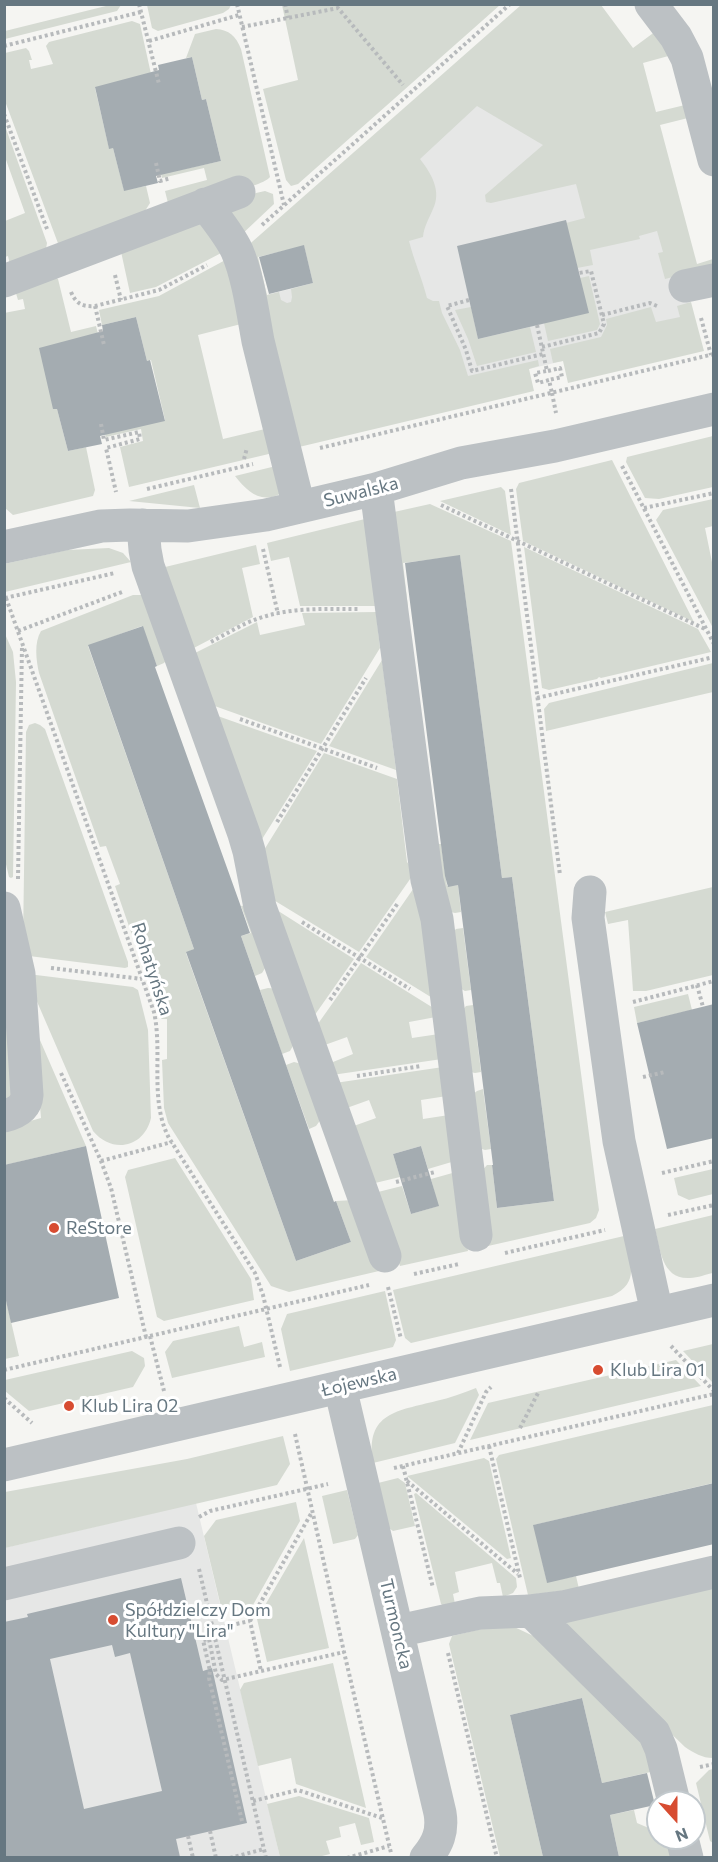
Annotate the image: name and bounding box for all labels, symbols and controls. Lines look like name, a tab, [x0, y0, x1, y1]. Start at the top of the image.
street label: Suwalska	[321, 472, 401, 512]
street label: Rohatyńska	[127, 920, 177, 1018]
place label: ReStore	[66, 1217, 132, 1239]
marker: ReStore	[47, 1221, 61, 1235]
place label: Klub Lira 01	[610, 1359, 705, 1381]
street label: Łojewska	[319, 1363, 399, 1401]
marker: Klub Lira 01	[591, 1363, 605, 1377]
place label: Klub Lira 02	[81, 1395, 178, 1417]
marker: Klub Lira 02	[62, 1399, 76, 1413]
street label: Turmoncka	[375, 1577, 417, 1671]
place label: Spółdzielczy Dom Kultury "Lira"	[125, 1599, 271, 1642]
marker: Spółdzielczy Dom Kultury "Lira"	[106, 1613, 120, 1627]
north arrow	[646, 1790, 706, 1850]
text: N	[673, 1824, 691, 1846]

